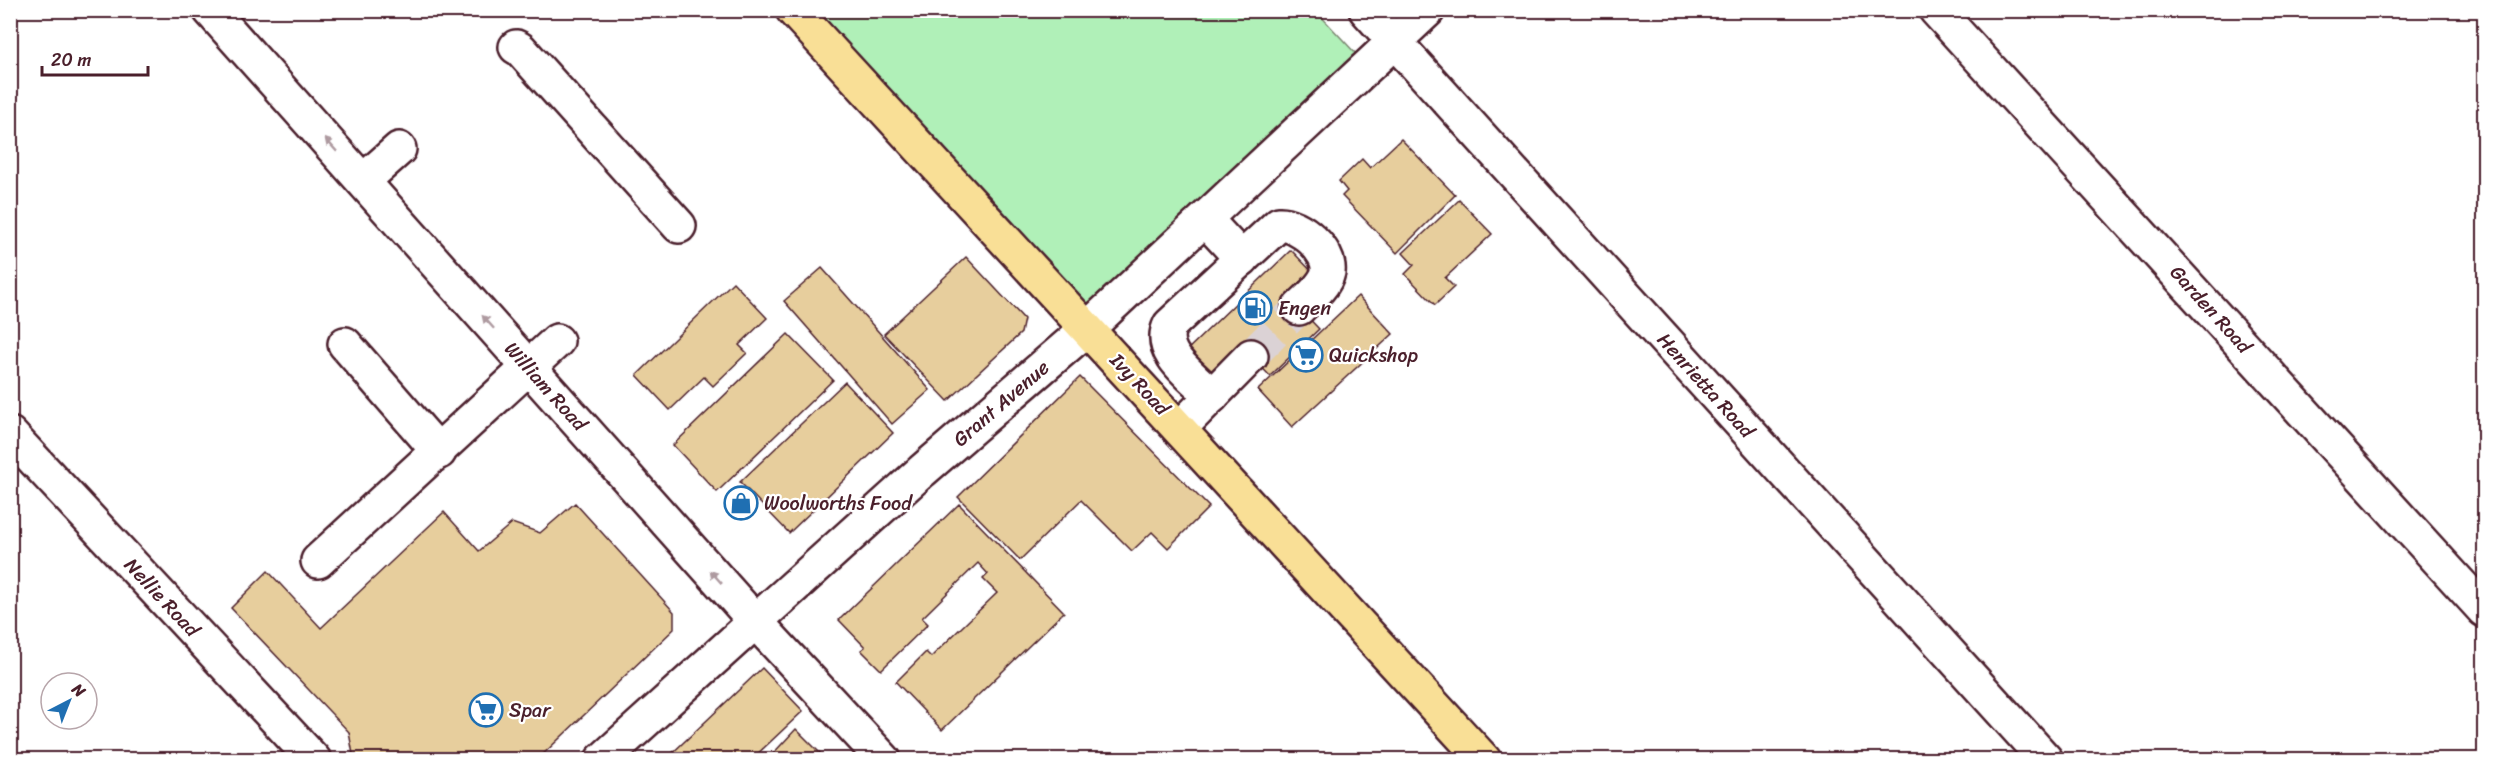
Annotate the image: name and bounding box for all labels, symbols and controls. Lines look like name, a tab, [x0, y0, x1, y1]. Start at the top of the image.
scale bar	[42, 39, 148, 77]
text: 20 m	[51, 44, 91, 76]
one-way arrow	[324, 138, 338, 153]
street label: Garden Road	[2161, 257, 2261, 363]
fuel station icon: Engen	[1237, 290, 1273, 326]
place label: Engen	[1278, 291, 1331, 326]
one-way arrow	[482, 315, 495, 330]
street label: Henrietta Road	[1648, 324, 1764, 448]
street label: William Road	[495, 333, 597, 440]
supermarket icon: Quickshop	[1288, 337, 1324, 373]
place label: Quickshop	[1329, 338, 1418, 373]
street label: Ivy Road	[1100, 344, 1179, 425]
street label: Grant Avenue	[945, 351, 1058, 456]
shop icon: Woolworths Food	[723, 485, 759, 521]
place label: Woolworths Food	[764, 486, 913, 521]
street label: Nellie Road	[115, 549, 209, 646]
one-way arrow	[710, 570, 723, 585]
north arrow	[39, 671, 99, 731]
text: N	[64, 675, 93, 705]
supermarket icon: Spar	[468, 692, 504, 728]
place label: Spar	[509, 693, 552, 728]

